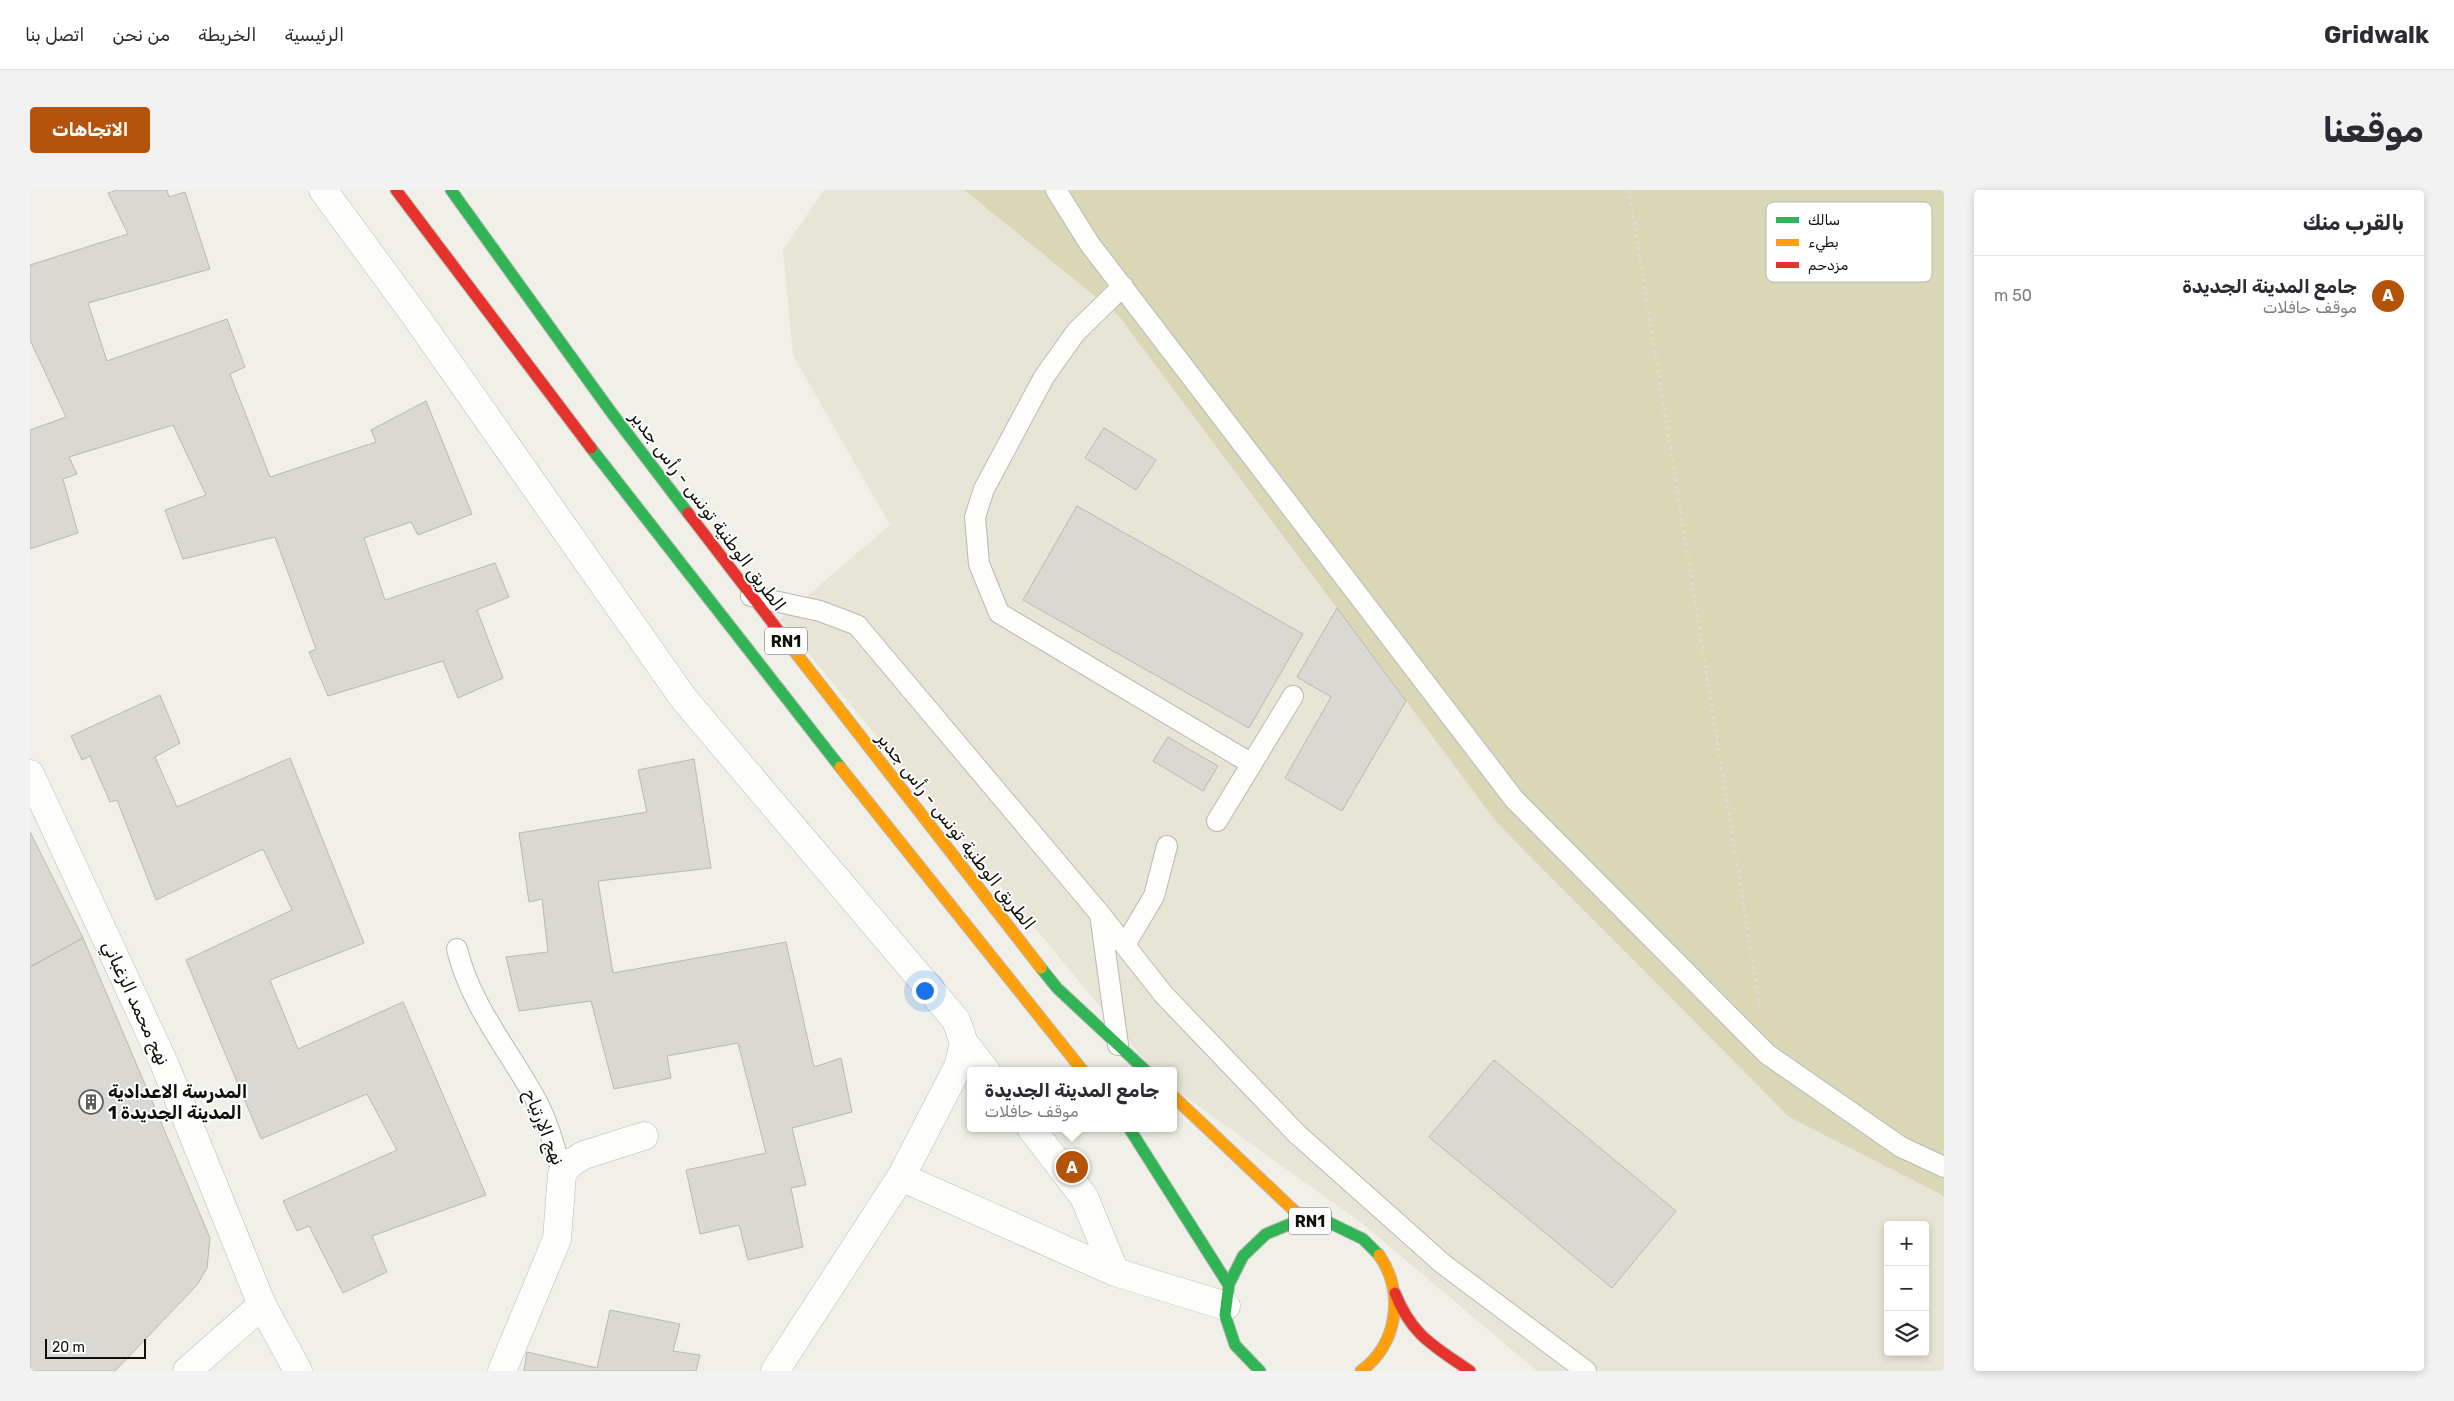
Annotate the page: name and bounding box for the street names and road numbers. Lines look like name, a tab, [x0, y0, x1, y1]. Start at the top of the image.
street label: الطريق الوطنية تونس - رأس جدير	[625, 406, 790, 615]
road number: RN1	[765, 628, 807, 654]
street label: الطريق الوطنية تونس - رأس جدير	[871, 727, 1040, 934]
street label: نهج محمد الزغباني	[96, 937, 175, 1070]
street label: نهج الإرتياح	[518, 1086, 569, 1169]
road number: RN1	[1289, 1208, 1331, 1234]

